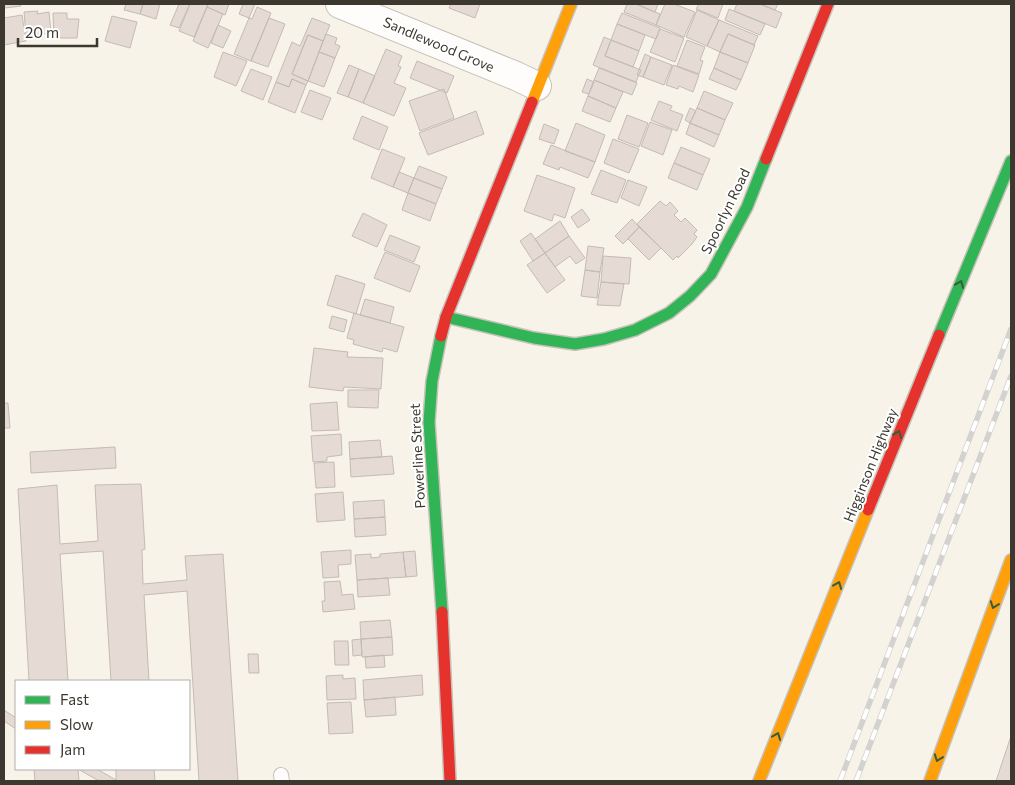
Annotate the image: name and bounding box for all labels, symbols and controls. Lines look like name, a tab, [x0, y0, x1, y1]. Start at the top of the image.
street label: Sandlewood Grove	[381, 13, 497, 75]
scale bar	[18, 15, 96, 47]
text: 20 m	[25, 23, 59, 41]
street label: Spoorlyn Road	[697, 165, 753, 257]
one-way arrow	[954, 280, 965, 289]
street label: Powerline Street	[406, 403, 428, 509]
street label: Higginson Highway	[839, 406, 901, 524]
one-way arrow	[893, 431, 903, 439]
one-way arrow	[832, 581, 842, 590]
one-way arrow	[990, 601, 1000, 609]
legend	[15, 680, 190, 770]
text: Fast	[60, 690, 89, 708]
text: Slow	[60, 715, 93, 733]
one-way arrow	[771, 732, 781, 741]
text: Jam	[60, 740, 85, 758]
one-way arrow	[934, 753, 944, 762]

